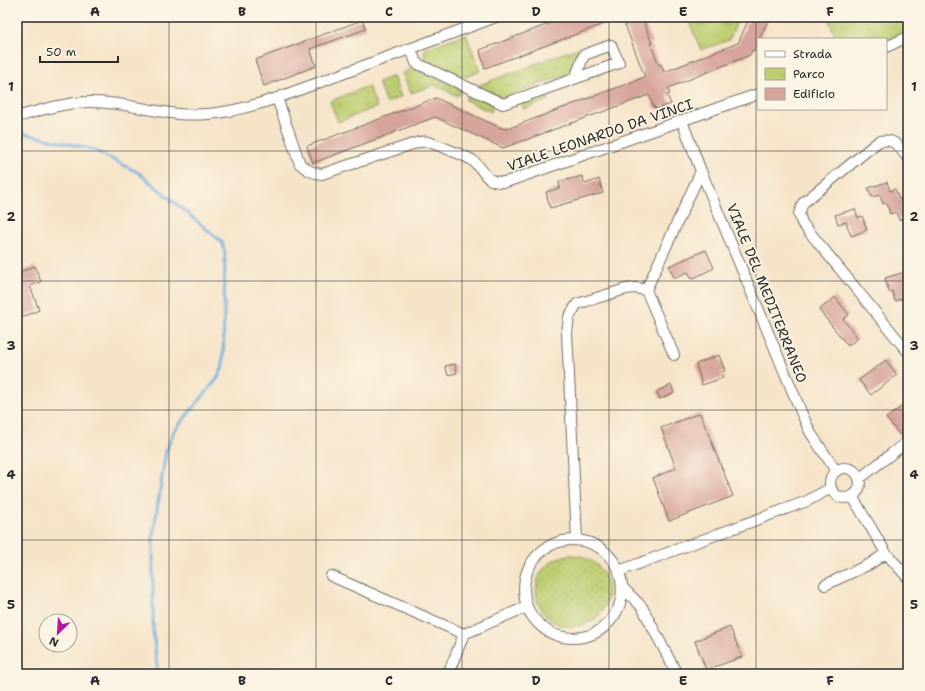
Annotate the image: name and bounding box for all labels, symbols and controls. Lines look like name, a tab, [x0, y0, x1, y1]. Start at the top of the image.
text: A	[90, 3, 100, 20]
text: B	[238, 3, 246, 20]
text: C	[385, 3, 393, 20]
text: D	[531, 3, 541, 20]
text: E	[679, 3, 688, 20]
text: F	[826, 3, 834, 20]
scale bar	[40, 38, 118, 64]
legend	[757, 38, 887, 110]
text: 50 m	[46, 44, 76, 60]
text: Strada	[793, 46, 833, 62]
text: Parco	[793, 66, 825, 82]
text: 1	[8, 78, 14, 95]
text: 1	[911, 78, 917, 95]
text: Edificio	[793, 86, 835, 102]
street label: VIALE LEONARDO DA VINCI	[505, 95, 696, 175]
street label: VIALE DEL MEDITERRANEO	[723, 201, 811, 385]
text: 2	[6, 208, 16, 225]
text: 2	[909, 208, 919, 225]
text: 3	[6, 337, 16, 354]
text: 3	[909, 337, 919, 354]
text: 4	[6, 466, 16, 483]
text: 4	[909, 466, 919, 483]
text: 5	[7, 596, 15, 613]
text: 5	[910, 596, 918, 613]
north arrow	[38, 613, 78, 653]
text: N	[47, 633, 61, 650]
text: A	[90, 672, 100, 689]
text: B	[238, 672, 246, 689]
text: C	[385, 672, 393, 689]
text: D	[531, 672, 541, 689]
text: E	[679, 672, 688, 689]
text: F	[826, 672, 834, 689]

